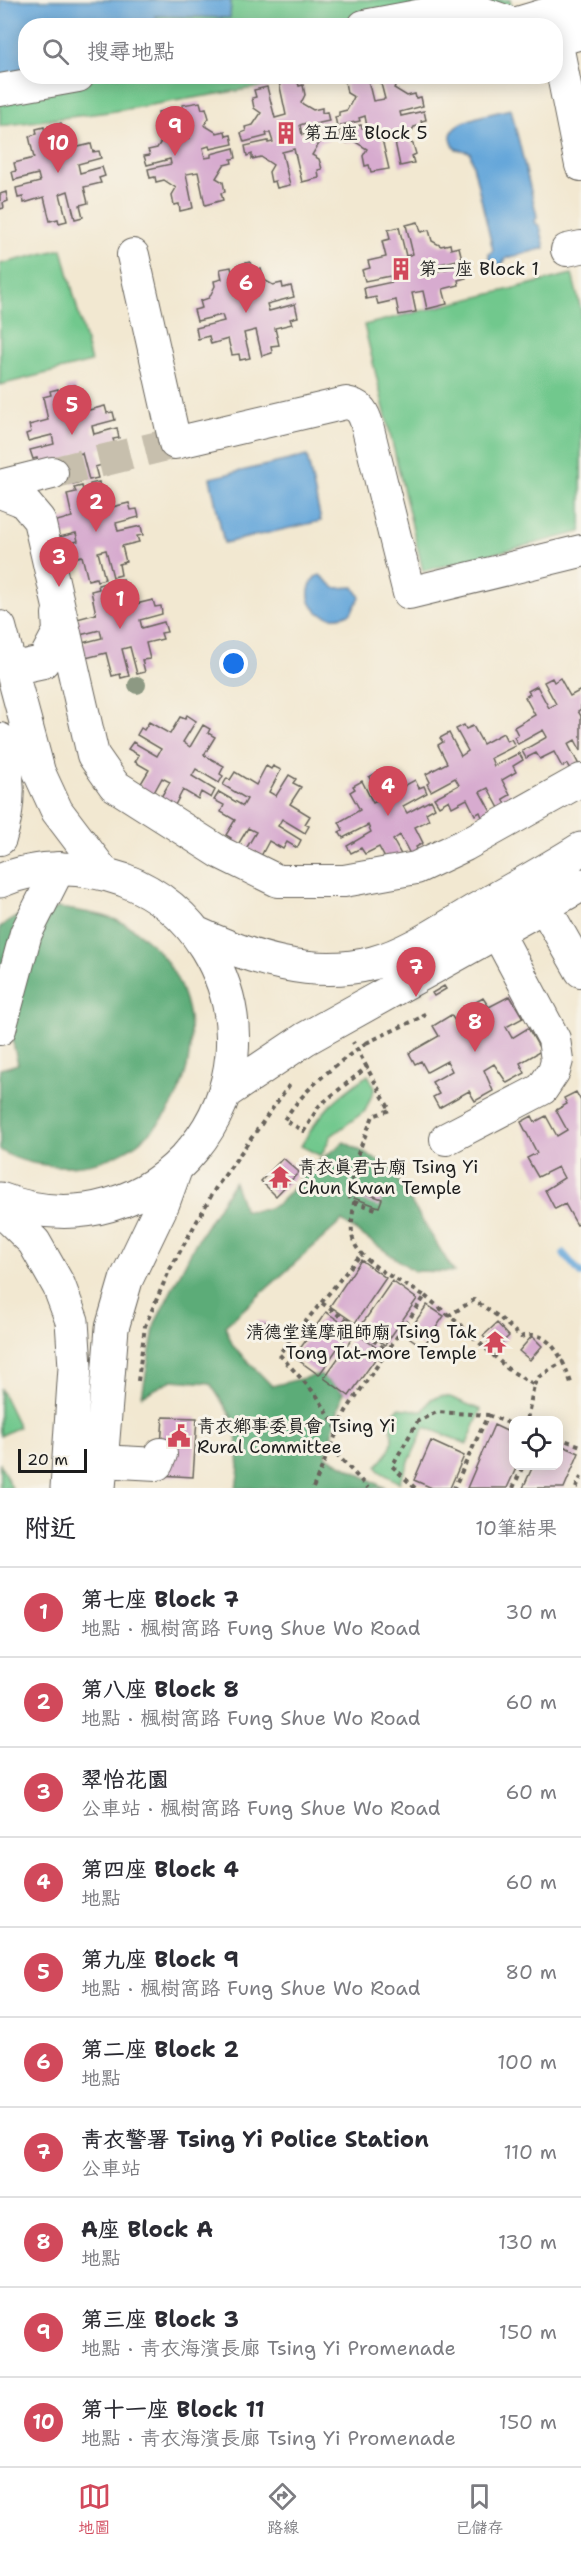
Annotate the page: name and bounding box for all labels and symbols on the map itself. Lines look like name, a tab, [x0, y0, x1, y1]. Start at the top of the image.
pin: 9	[156, 106, 195, 156]
building icon: 第五座 Block 5	[273, 120, 299, 146]
place label: 第五座 Block 5	[304, 121, 427, 145]
pin: 10	[38, 124, 78, 173]
building icon: 第一座 Block 1	[388, 256, 414, 282]
place label: 第一座 Block 1	[419, 257, 539, 281]
pin: 6	[226, 264, 266, 313]
pin: 5	[52, 386, 92, 435]
pin: 2	[76, 482, 116, 532]
pin: 3	[40, 538, 78, 587]
pin: 1	[100, 580, 140, 629]
your location	[219, 649, 248, 678]
pin: 4	[368, 766, 408, 816]
pin: 7	[396, 948, 436, 997]
pin: 8	[456, 1002, 494, 1052]
place label: 青衣真君古廟 Tsing Yi Chun Kwan Temple	[298, 1155, 478, 1200]
temple icon: 青衣真君古廟 Tsing Yi Chun Kwan Temple	[267, 1164, 293, 1190]
place label: 清德堂達摩祖師廟 Tsing Tak Tong Tat-more Temple	[246, 1320, 477, 1365]
temple icon: 清德堂達摩祖師廟 Tsing Tak Tong Tat-more Temple	[482, 1329, 508, 1355]
place label: 青衣鄉事委員會 Tsing Yi Rural Committee	[197, 1414, 395, 1459]
public building icon: 青衣鄉事委員會 Tsing Yi Rural Committee	[166, 1423, 192, 1449]
scale bar	[18, 1446, 87, 1474]

